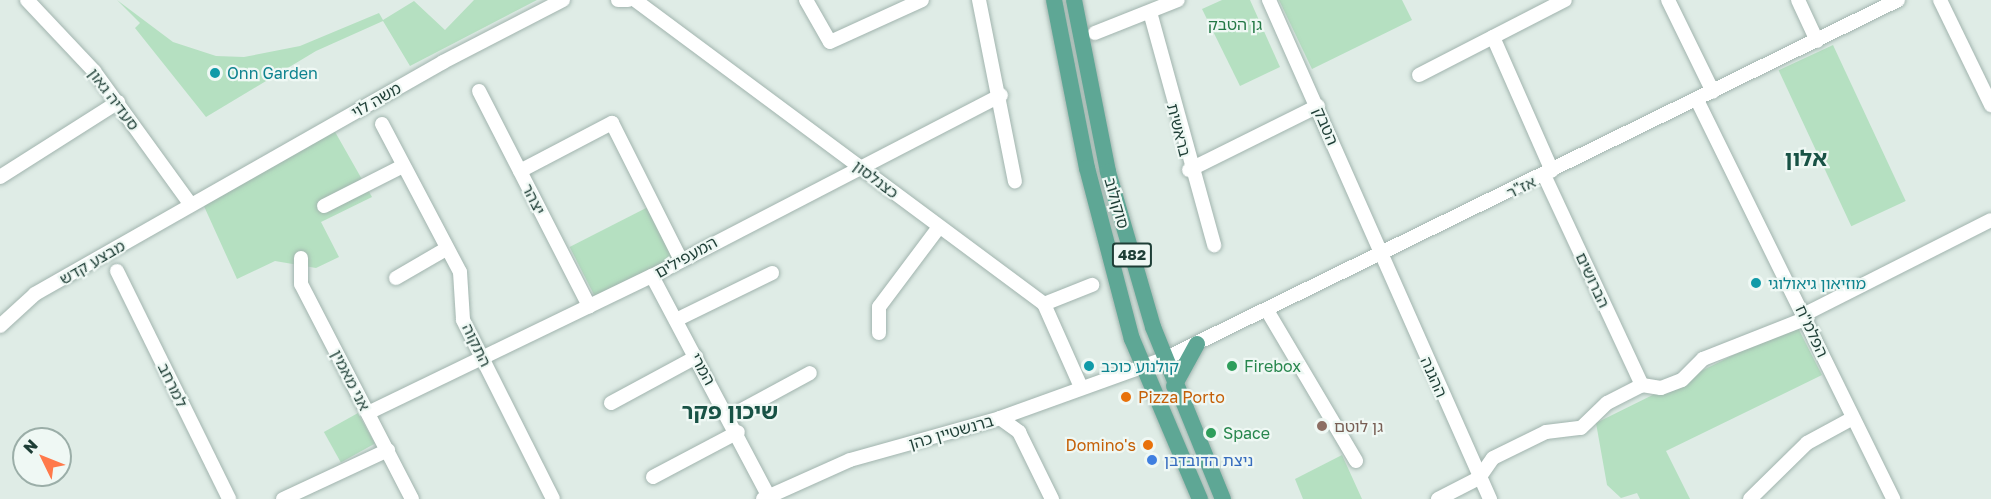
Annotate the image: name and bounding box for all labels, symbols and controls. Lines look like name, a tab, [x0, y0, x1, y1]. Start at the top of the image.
park label: גן הטבק	[1208, 14, 1262, 34]
place label: Onn Garden	[227, 63, 318, 83]
street label: סעדיה גאון	[84, 64, 144, 134]
marker: Onn Garden	[208, 66, 222, 80]
street label: משה לוי	[348, 78, 404, 122]
street label: בראשית	[1163, 102, 1195, 158]
street label: הטבק	[1309, 104, 1343, 148]
district label: אלון	[1785, 145, 1827, 171]
street label: כצנלסון	[850, 156, 902, 202]
street label: אז"ר	[1503, 172, 1539, 202]
street label: סוקולוב	[1101, 175, 1133, 231]
street label: יצהר	[518, 180, 550, 218]
street label: המעפילים	[652, 232, 720, 282]
street label: מבצע קדש	[56, 236, 128, 288]
road number: 482	[1111, 243, 1153, 267]
street label: הברושים	[1572, 249, 1614, 311]
place label: מוזיאון גיאולוגי	[1768, 273, 1866, 293]
marker: מוזיאון גיאולוגי	[1749, 276, 1763, 290]
street label: הפלמ"ח	[1792, 302, 1832, 360]
street label: התקוה	[458, 320, 496, 370]
street label: אני מאמין	[327, 346, 375, 414]
street label: המרי	[686, 350, 720, 388]
street label: ההגנה	[1417, 354, 1451, 400]
place label: קולנוע כוכב	[1101, 356, 1179, 376]
place label: Firebox	[1244, 356, 1301, 376]
marker: קולנוע כוכב	[1082, 359, 1096, 373]
marker: Firebox	[1225, 359, 1239, 373]
street label: למרחב	[154, 360, 192, 410]
place label: Pizza Porto	[1138, 387, 1225, 407]
marker: Pizza Porto	[1119, 390, 1133, 404]
district label: שיכון פקר	[682, 398, 778, 424]
street label: ברנשטיין כהן	[906, 411, 996, 453]
place label: גן לוטם	[1334, 416, 1383, 436]
marker: גן לוטם	[1315, 419, 1329, 433]
place label: Space	[1223, 423, 1270, 443]
marker: Space	[1204, 426, 1218, 440]
north arrow	[12, 427, 72, 487]
text: N	[19, 435, 42, 457]
place label: Domino's	[1065, 435, 1136, 455]
marker: Domino's	[1141, 438, 1155, 452]
place label: ניצת הדובדבן	[1164, 450, 1253, 470]
marker: ניצת הדובדבן	[1145, 453, 1159, 467]

